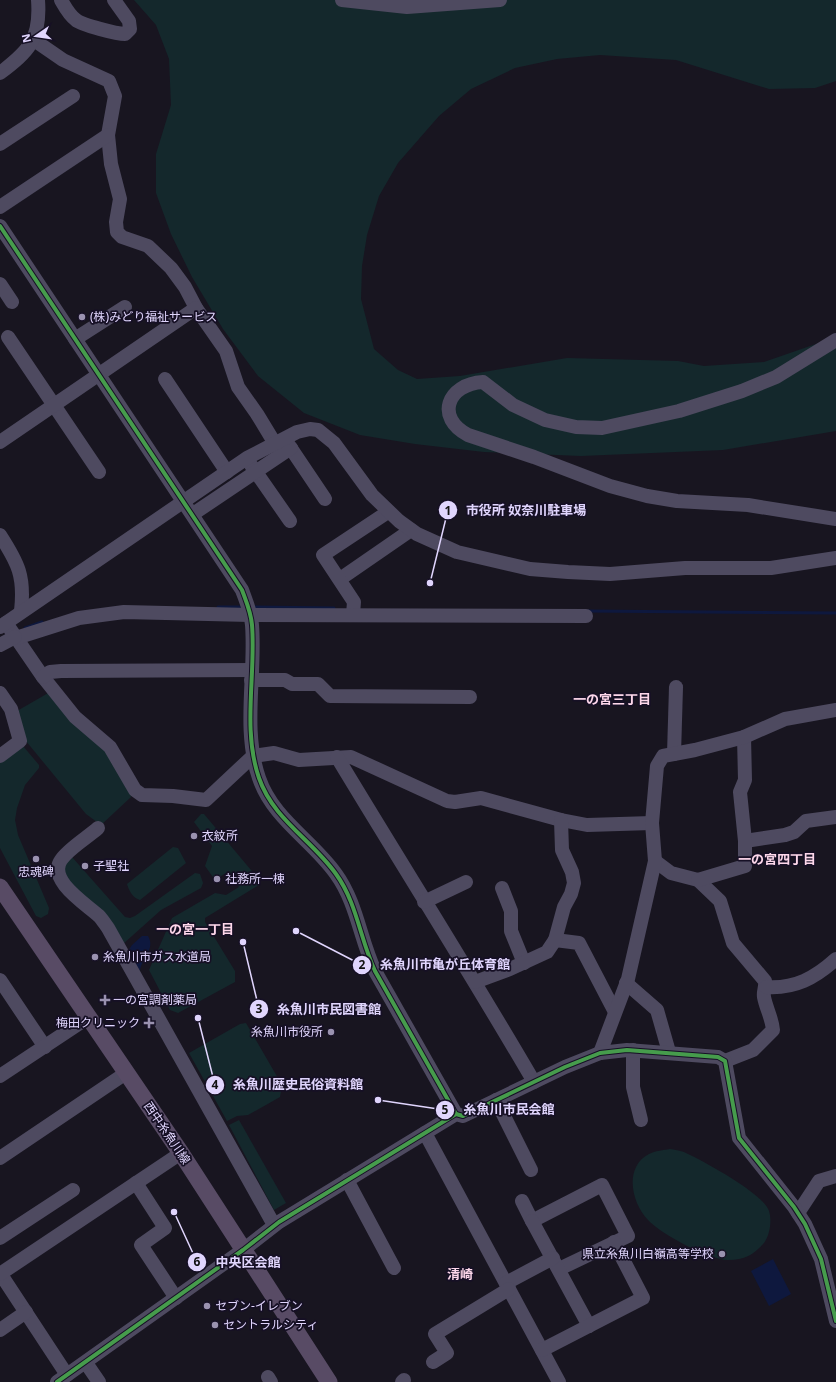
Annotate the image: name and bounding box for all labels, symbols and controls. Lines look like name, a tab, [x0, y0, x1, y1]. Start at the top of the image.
north arrow	[16, 16, 56, 56]
text: N	[17, 32, 34, 44]
place label: (株)みどり福祉サービス	[90, 308, 217, 325]
marker: (株)みどり福祉サービス	[77, 312, 87, 322]
callout: 市役所 奴奈川駐車場	[438, 498, 594, 523]
text: 市役所 奴奈川駐車場	[466, 501, 586, 519]
text: 1	[445, 502, 451, 519]
district label: 一の宮三丁目	[573, 690, 651, 708]
place label: 衣紋所	[202, 827, 238, 844]
marker: 衣紋所	[189, 831, 199, 841]
district label: 一の宮四丁目	[738, 850, 816, 868]
marker: 忠魂碑	[31, 854, 41, 864]
place label: 子聖社	[93, 857, 129, 874]
marker: 子聖社	[80, 861, 90, 871]
place label: 忠魂碑	[18, 863, 54, 880]
place label: 社務所一棟	[225, 870, 285, 887]
marker: 社務所一棟	[212, 874, 222, 884]
district label: 一の宮一丁目	[156, 920, 234, 938]
place label: 糸魚川市ガス水道局	[103, 948, 211, 965]
marker: 糸魚川市ガス水道局	[90, 952, 100, 962]
callout: 糸魚川市亀が丘体育館	[352, 952, 518, 977]
text: 糸魚川市亀が丘体育館	[380, 955, 510, 973]
text: 2	[359, 956, 366, 973]
place label: 一の宮調剤薬局	[113, 991, 197, 1008]
marker: 一の宮調剤薬局	[100, 995, 110, 1005]
callout: 糸魚川市民図書館	[249, 997, 389, 1022]
text: 3	[256, 1000, 263, 1017]
text: 糸魚川市民図書館	[277, 1000, 381, 1018]
place label: 梅田クリニック	[56, 1014, 140, 1031]
marker: 梅田クリニック	[143, 1017, 155, 1029]
place label: 糸魚川市役所	[251, 1023, 323, 1040]
marker: 糸魚川市役所	[326, 1027, 336, 1037]
callout: 糸魚川歴史民俗資料館	[205, 1072, 371, 1097]
text: 糸魚川歴史民俗資料館	[233, 1075, 363, 1093]
text: 4	[212, 1076, 219, 1093]
callout: 糸魚川市民会館	[435, 1097, 562, 1122]
street label: 西中糸魚川線	[140, 1098, 195, 1167]
text: 糸魚川市民会館	[463, 1100, 555, 1118]
text: 5	[442, 1101, 449, 1118]
place label: 県立糸魚川白嶺高等学校	[582, 1245, 714, 1262]
marker: 県立糸魚川白嶺高等学校	[717, 1249, 727, 1259]
callout: 中央区会館	[187, 1250, 288, 1275]
text: 6	[194, 1253, 201, 1270]
text: 中央区会館	[215, 1253, 281, 1271]
district label: 清崎	[447, 1265, 473, 1283]
place label: セブン-イレブン	[215, 1297, 303, 1314]
marker: セブン-イレブン	[202, 1301, 212, 1311]
place label: セントラルシティ	[223, 1316, 318, 1333]
marker: セントラルシティ	[210, 1320, 220, 1330]

